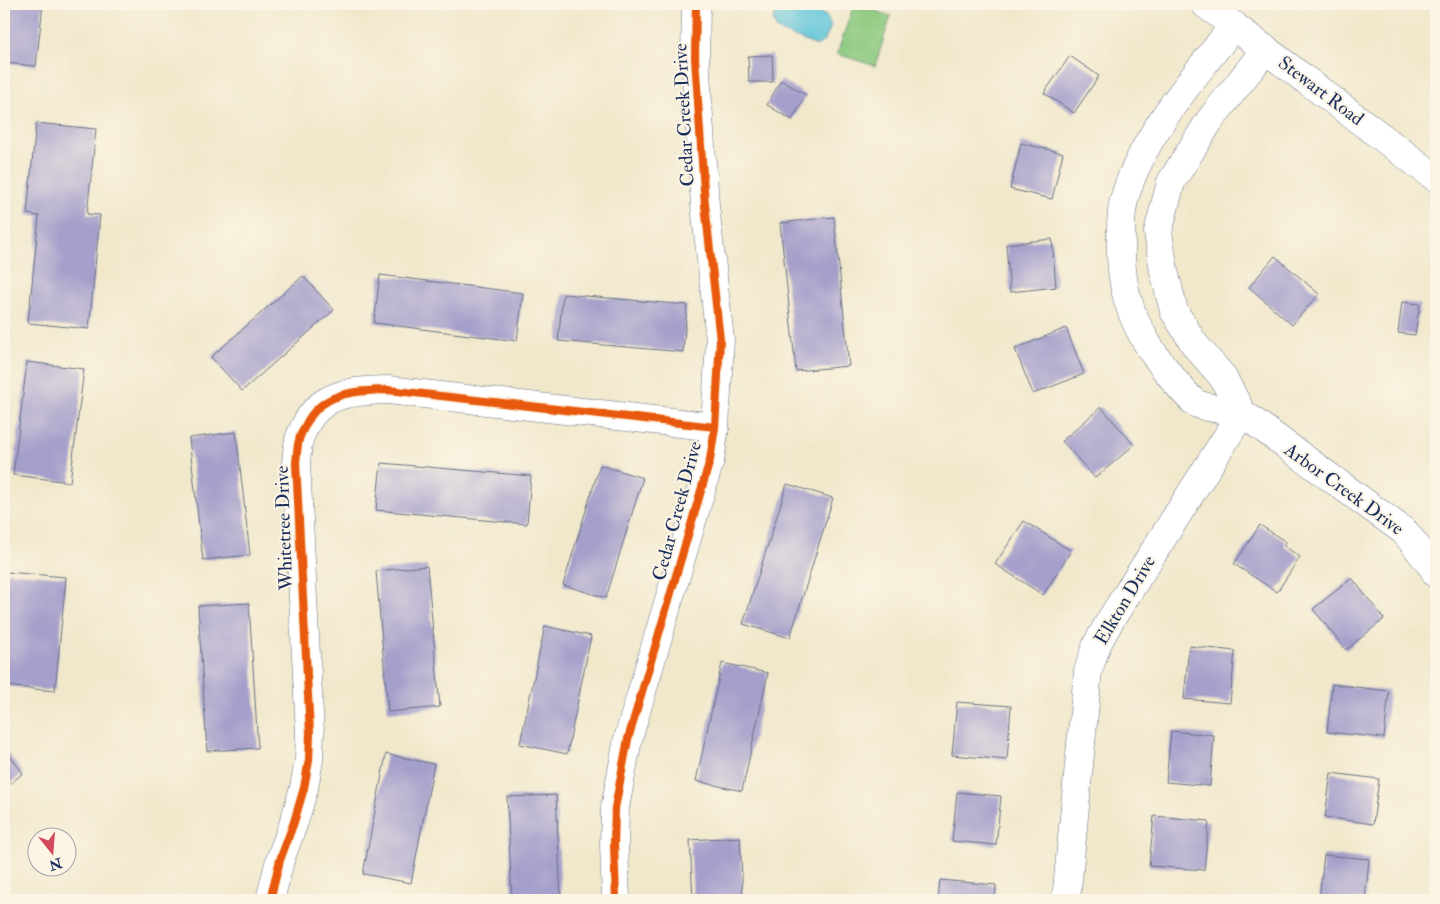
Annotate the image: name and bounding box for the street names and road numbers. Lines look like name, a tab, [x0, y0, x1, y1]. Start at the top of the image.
street label: Cedar Creek Drive	[668, 43, 700, 187]
street label: Stewart Road	[1273, 51, 1369, 131]
street label: Arbor Creek Drive	[1279, 437, 1409, 540]
street label: Cedar Creek Drive	[647, 439, 707, 583]
street label: Whitetree Drive	[270, 465, 298, 592]
street label: Elkton Drive	[1089, 551, 1161, 649]

